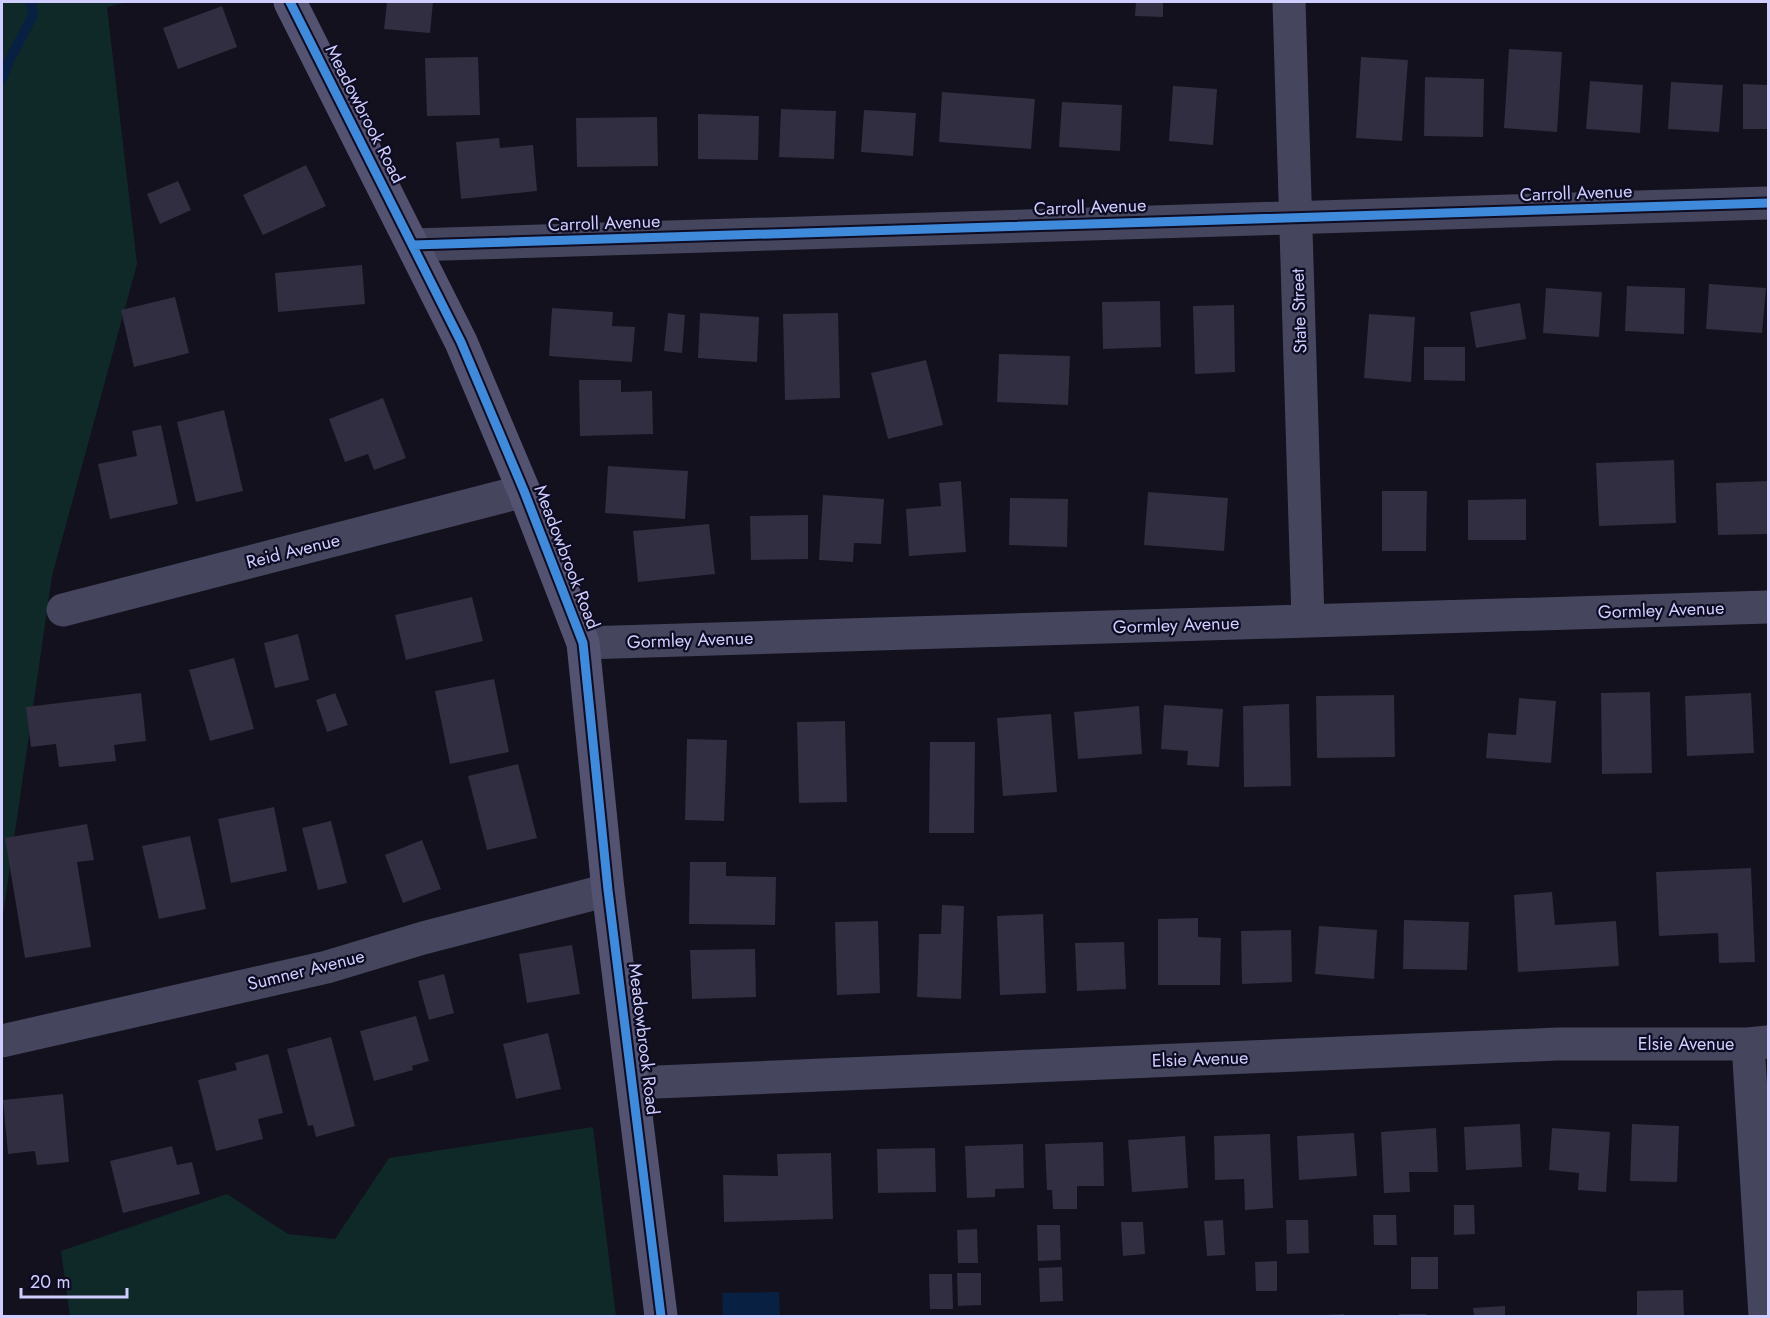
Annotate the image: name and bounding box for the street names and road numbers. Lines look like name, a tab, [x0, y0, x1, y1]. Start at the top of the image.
street label: Meadowbrook Road	[319, 40, 411, 188]
street label: Carroll Avenue	[1519, 178, 1633, 208]
street label: Carroll Avenue	[1033, 192, 1147, 222]
street label: Carroll Avenue	[547, 208, 661, 238]
street label: State Street	[1285, 268, 1313, 354]
street label: Meadowbrook Road	[528, 481, 606, 633]
street label: Reid Avenue	[243, 527, 343, 575]
street label: Gormley Avenue	[1597, 595, 1725, 625]
street label: Gormley Avenue	[1112, 610, 1240, 640]
street label: Gormley Avenue	[626, 625, 754, 655]
street label: Sumner Avenue	[245, 943, 367, 997]
street label: Meadowbrook Road	[622, 962, 666, 1116]
street label: Elsie Avenue	[1638, 1031, 1734, 1057]
street label: Elsie Avenue	[1151, 1044, 1249, 1074]

